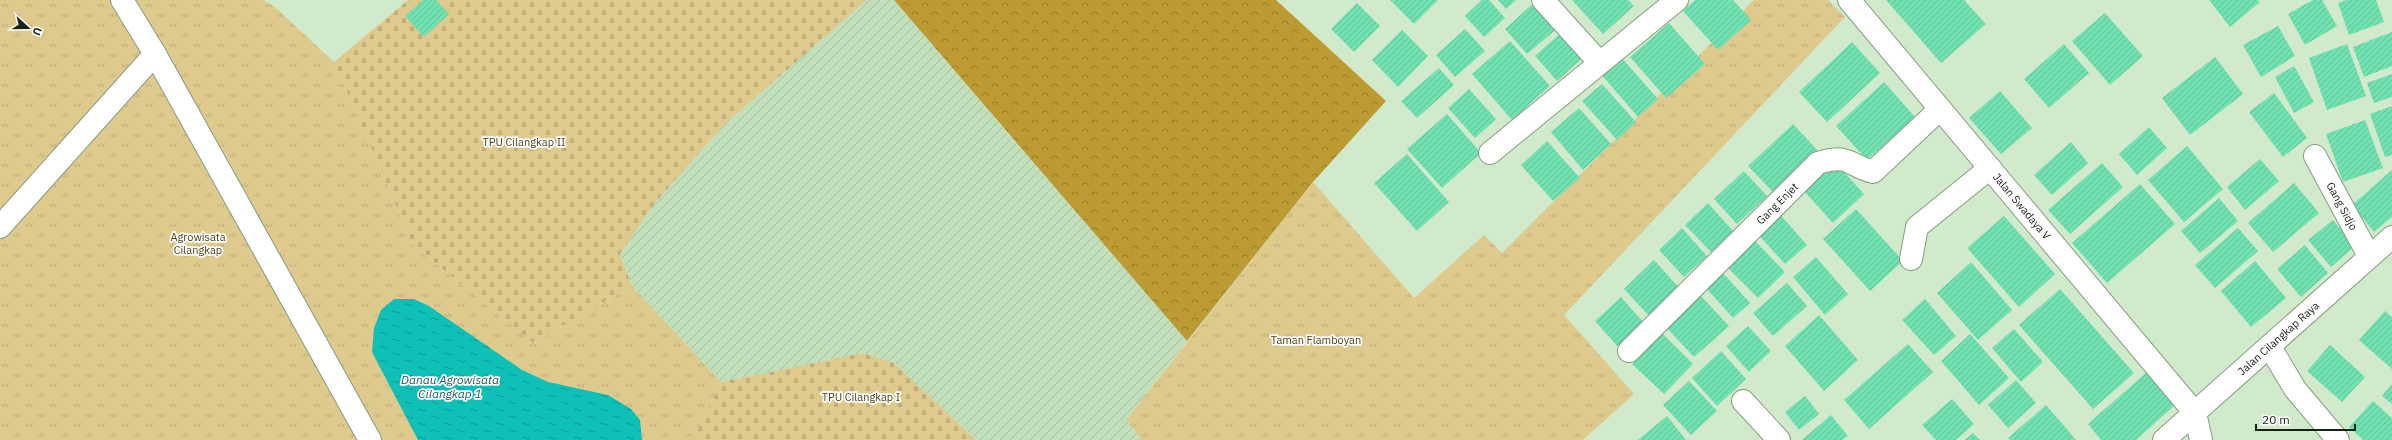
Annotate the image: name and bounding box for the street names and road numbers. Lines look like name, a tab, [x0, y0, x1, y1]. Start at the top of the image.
street label: Jalan Swadaya V	[1990, 170, 2054, 243]
street label: Gang Enjet	[1753, 180, 1801, 227]
street label: Gang Sidjo	[2323, 180, 2361, 233]
street label: Jalan Cilangkap Raya	[2235, 298, 2322, 378]

